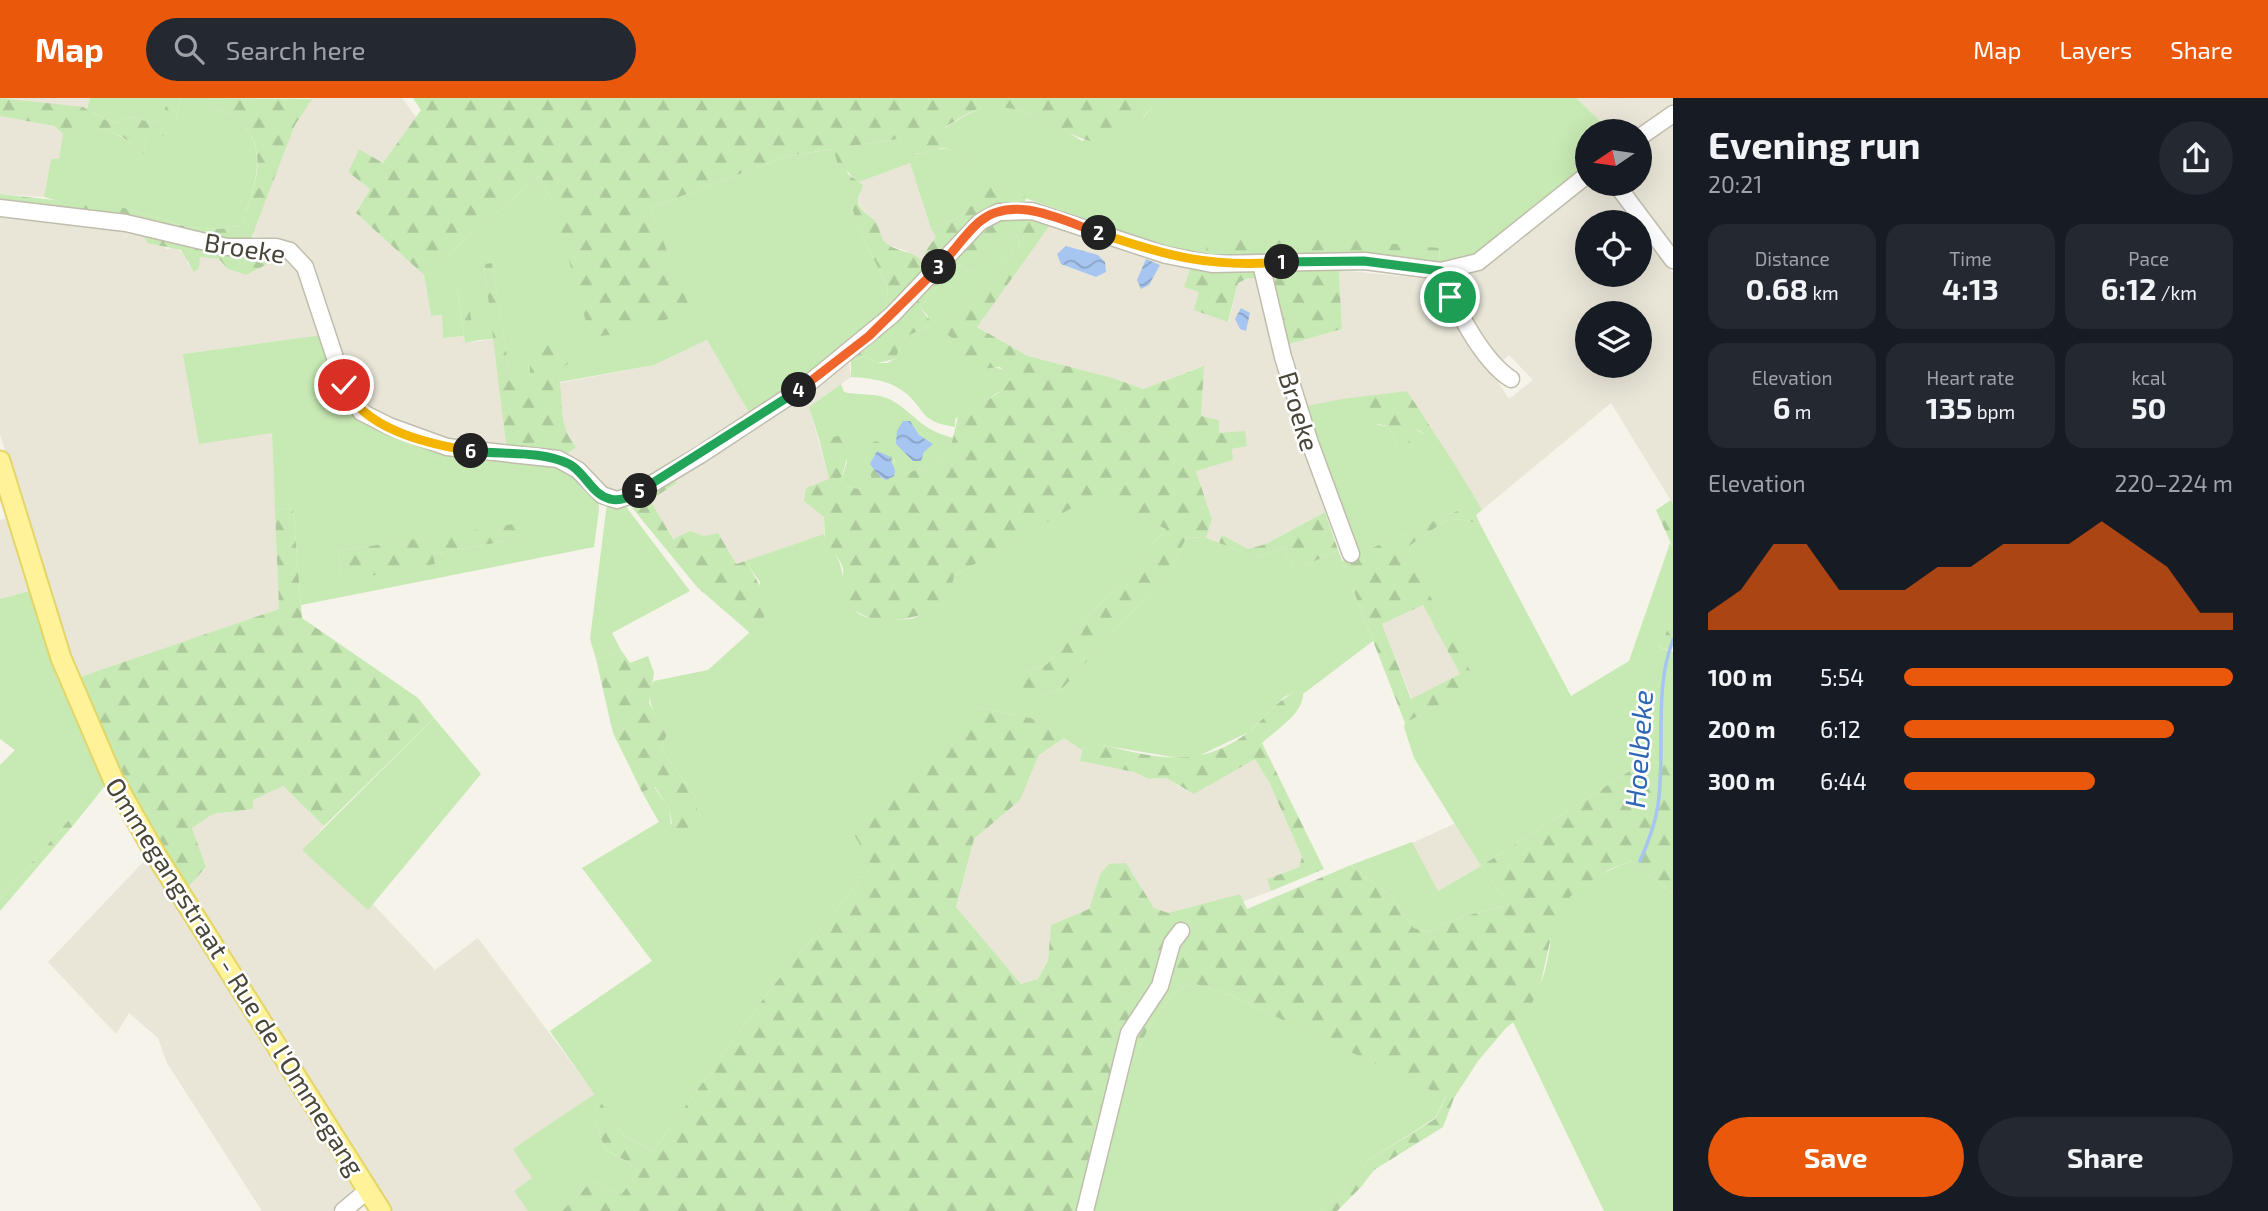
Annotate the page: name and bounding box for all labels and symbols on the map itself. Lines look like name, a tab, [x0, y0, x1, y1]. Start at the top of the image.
north arrow	[1575, 119, 1652, 196]
pin: 2	[1082, 216, 1116, 250]
street label: Broeke	[202, 225, 288, 269]
pin: 1	[1264, 244, 1300, 280]
pin: 3	[922, 250, 956, 284]
pin	[1420, 267, 1480, 327]
pin	[314, 355, 374, 415]
street label: Broeke	[1273, 367, 1327, 455]
pin: 4	[782, 372, 816, 408]
pin: 6	[454, 434, 489, 468]
pin: 5	[622, 474, 658, 508]
water label: Hoelbeke	[1617, 689, 1659, 809]
street label: Ommegangstraat - Rue de l'Ommegang	[100, 771, 372, 1181]

